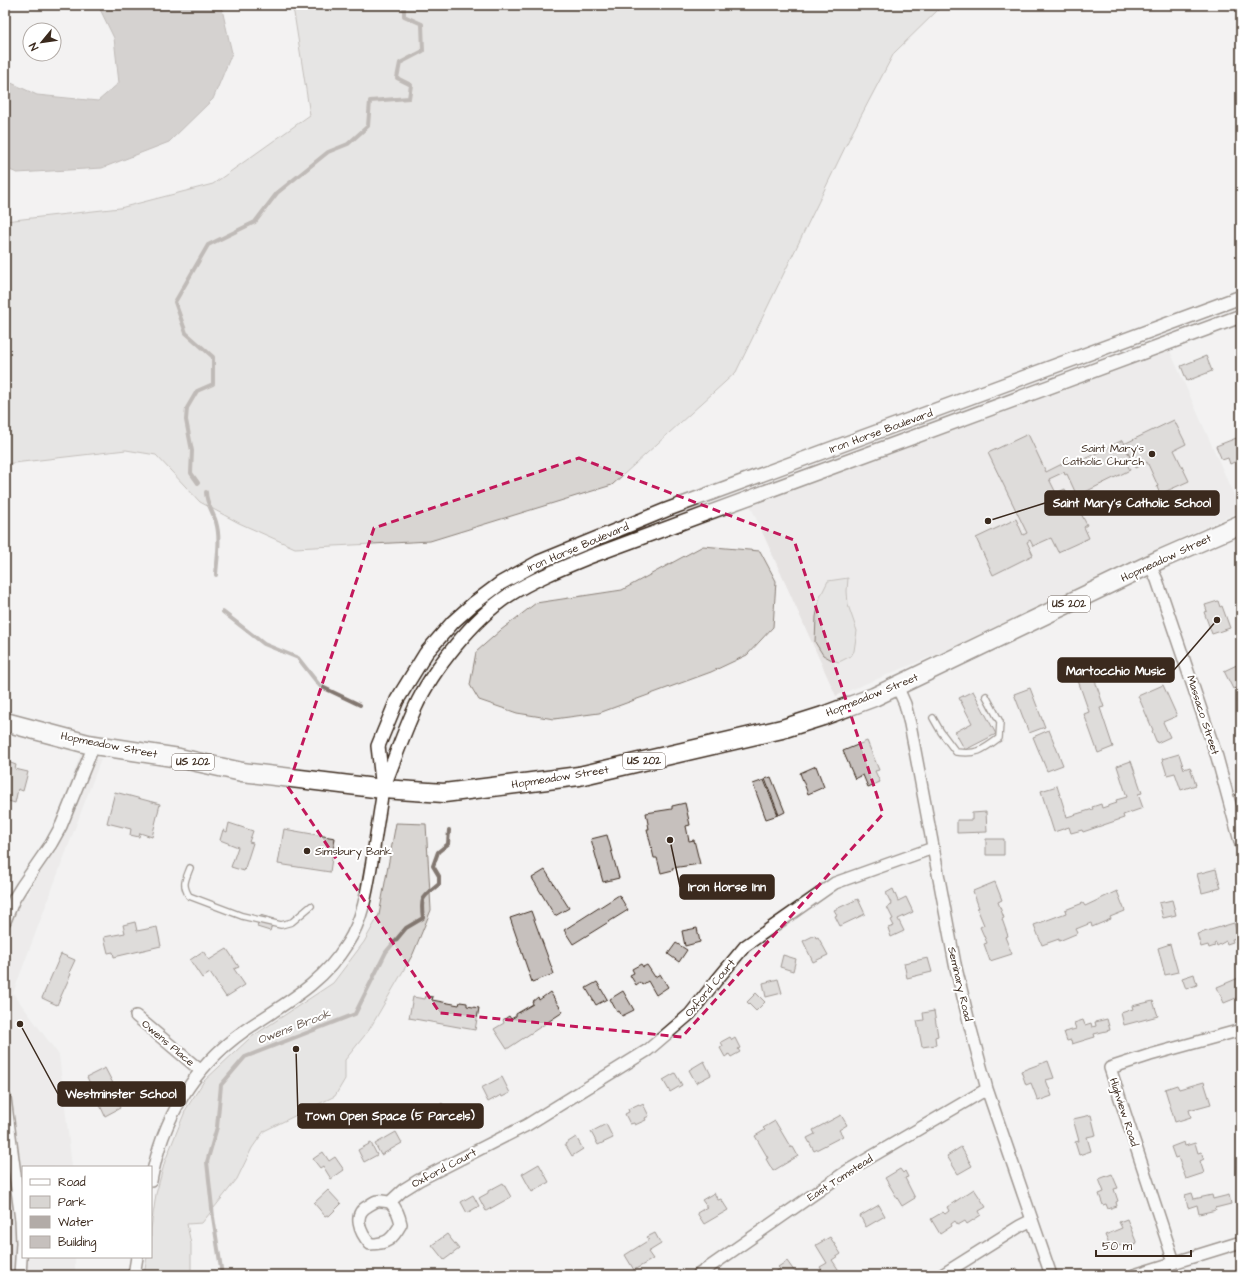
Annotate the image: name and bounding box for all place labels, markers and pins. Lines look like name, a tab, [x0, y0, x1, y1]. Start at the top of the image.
place label: Saint Mary's Catholic Church	[1062, 441, 1145, 469]
marker: Saint Mary's Catholic Church	[1147, 449, 1157, 459]
callout: Saint Mary's Catholic School	[1045, 491, 1219, 515]
callout: Martocchio Music	[1058, 658, 1174, 682]
place label: Simsbury Bank	[315, 844, 392, 860]
marker: Simsbury Bank	[302, 846, 312, 856]
callout: Iron Horse Inn	[680, 875, 774, 899]
callout: Westminster School	[58, 1082, 185, 1106]
callout: Town Open Space (5 Parcels)	[298, 1104, 483, 1128]

